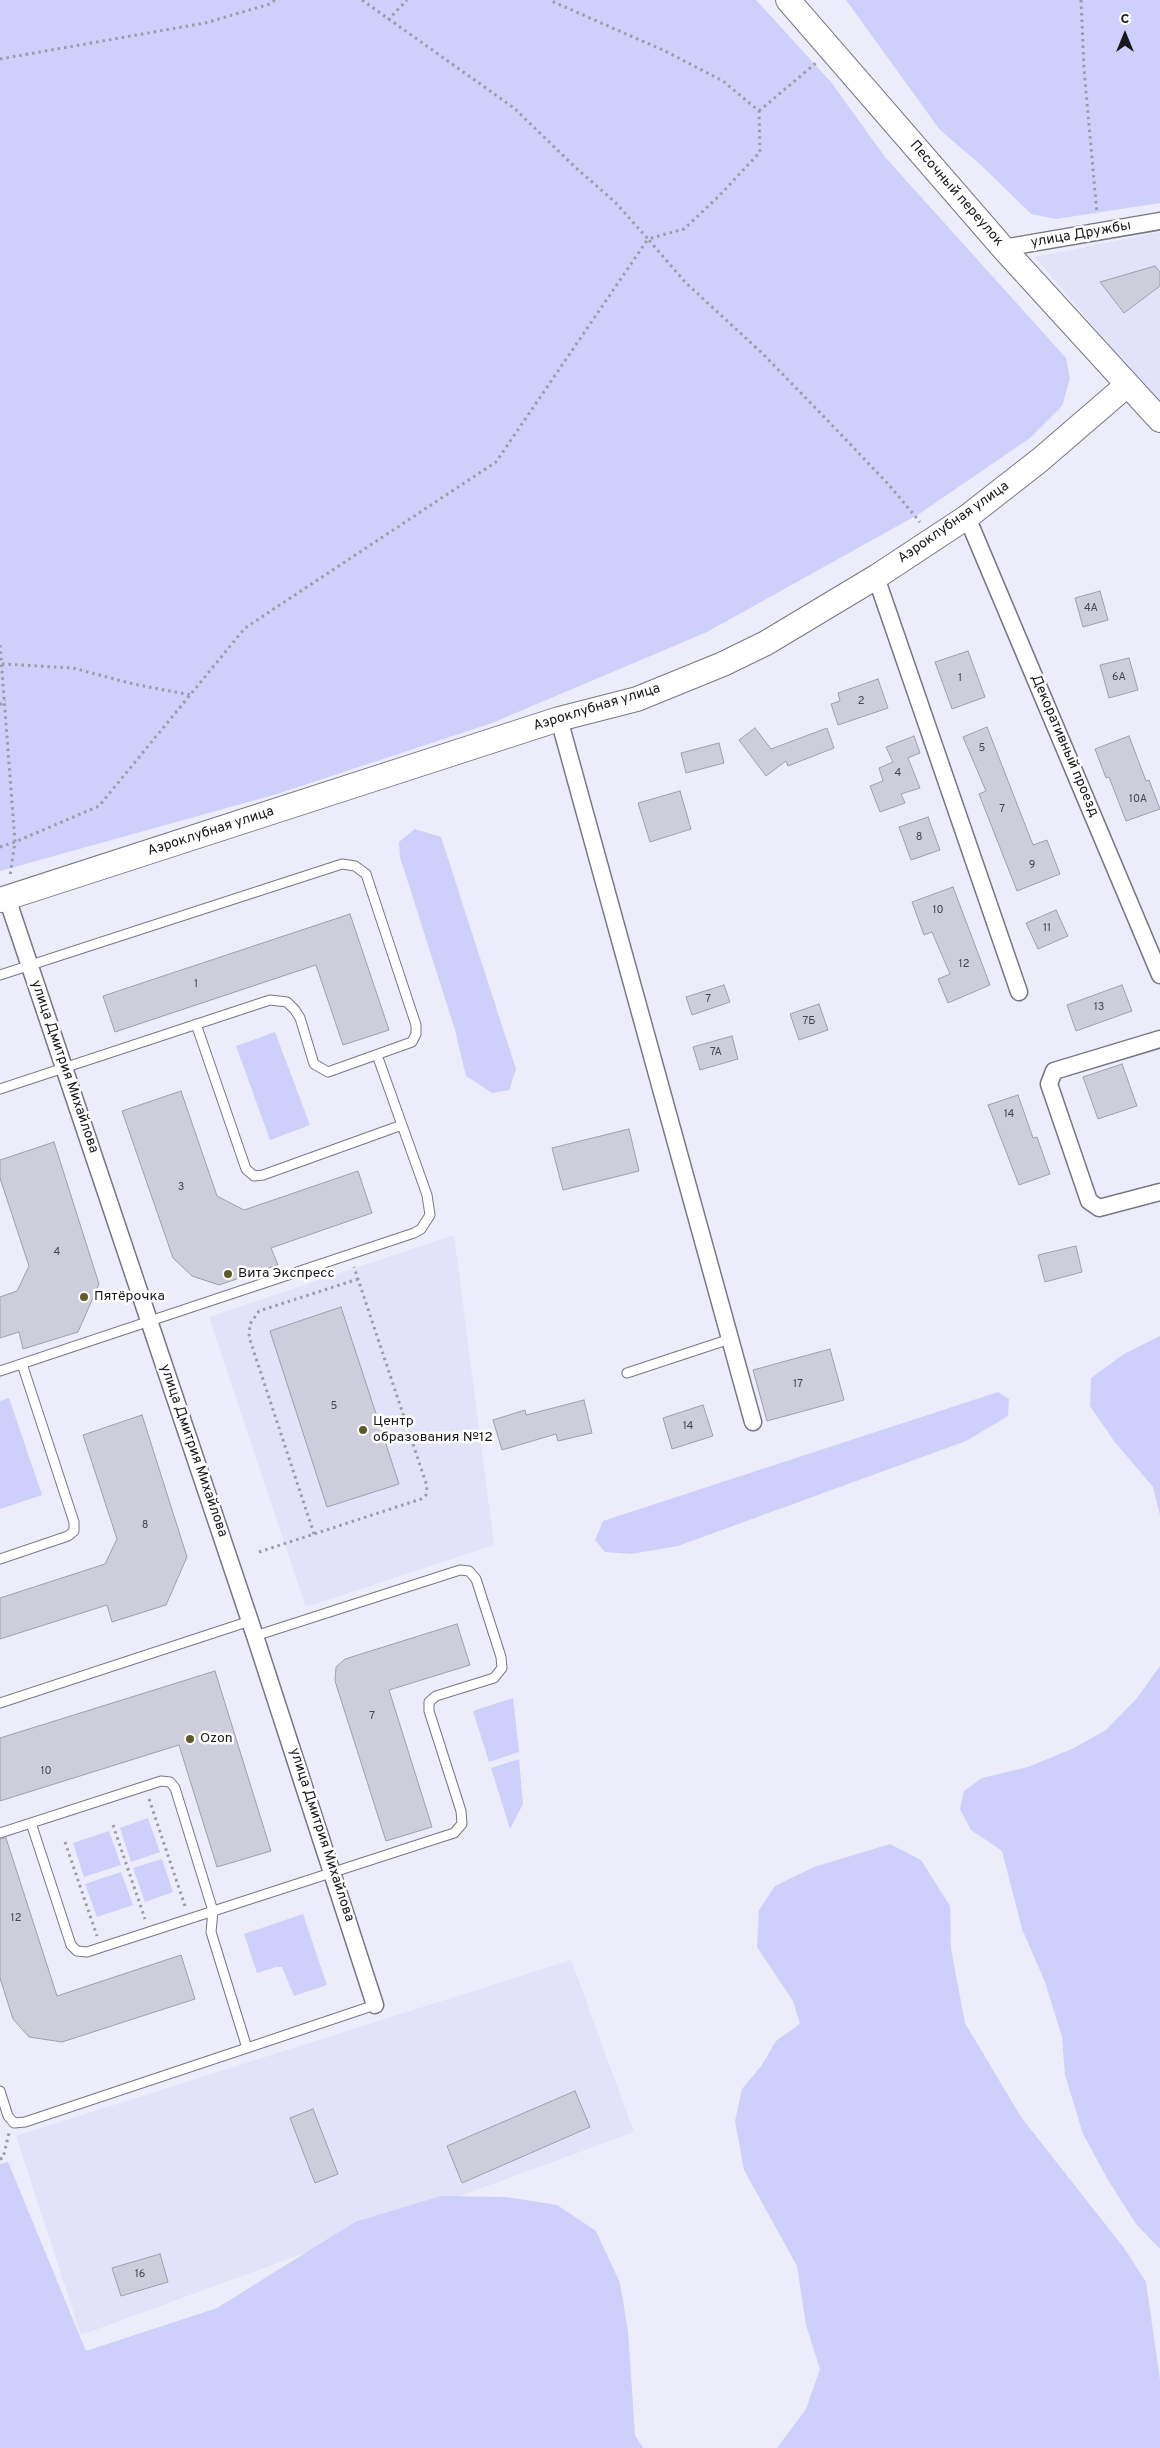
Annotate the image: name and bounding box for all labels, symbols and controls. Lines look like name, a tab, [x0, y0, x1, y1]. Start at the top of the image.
north arrow	[1100, 10, 1150, 60]
text: С	[1121, 11, 1129, 28]
street label: Песочный переулок	[906, 138, 1006, 250]
street label: улица Дружбы	[1029, 218, 1133, 252]
street label: Аэроклубная улица	[895, 478, 1013, 568]
house number: 4А	[1084, 602, 1098, 616]
house number: 6А	[1112, 671, 1126, 685]
house number: 1	[958, 672, 962, 686]
street label: Декоративный проезд	[1026, 672, 1102, 820]
street label: Аэроклубная улица	[531, 681, 663, 735]
house number: 2	[858, 695, 864, 709]
house number: 5	[979, 742, 985, 756]
house number: 4	[895, 767, 901, 781]
house number: 10А	[1129, 793, 1147, 807]
house number: 7	[999, 803, 1005, 817]
street label: Аэроклубная улица	[146, 804, 276, 860]
house number: 8	[916, 831, 922, 845]
house number: 9	[1029, 859, 1035, 873]
house number: 10	[932, 904, 944, 918]
house number: 11	[1043, 922, 1051, 936]
house number: 12	[959, 958, 969, 972]
street label: улица Дмитрия Михайлова	[27, 978, 101, 1156]
house number: 1	[194, 978, 198, 992]
house number: 7	[705, 993, 711, 1007]
house number: 13	[1094, 1001, 1104, 1015]
house number: 7Б	[803, 1015, 815, 1029]
house number: 7А	[710, 1046, 722, 1060]
house number: 14	[1004, 1108, 1014, 1122]
house number: 3	[178, 1181, 184, 1195]
house number: 4	[54, 1246, 60, 1260]
place label: Вита Экспресс	[238, 1266, 334, 1282]
marker: Вита Экспресс	[222, 1268, 234, 1280]
place label: Пятёрочка	[94, 1289, 165, 1305]
marker: Пятёрочка	[78, 1291, 90, 1303]
street label: улица Дмитрия Михайлова	[156, 1362, 230, 1540]
house number: 17	[793, 1378, 803, 1392]
house number: 5	[331, 1400, 337, 1414]
place label: Центр образования №12	[373, 1414, 493, 1446]
house number: 14	[683, 1420, 693, 1434]
marker: Центр образования №12	[357, 1424, 369, 1436]
house number: 8	[142, 1519, 148, 1533]
house number: 7	[369, 1710, 375, 1724]
place label: Ozon	[200, 1731, 233, 1747]
marker: Ozon	[184, 1733, 196, 1745]
street label: улица Дмитрия Михайлова	[285, 1746, 357, 1924]
house number: 10	[40, 1765, 52, 1779]
house number: 12	[11, 1912, 21, 1926]
house number: 16	[135, 2268, 145, 2282]

